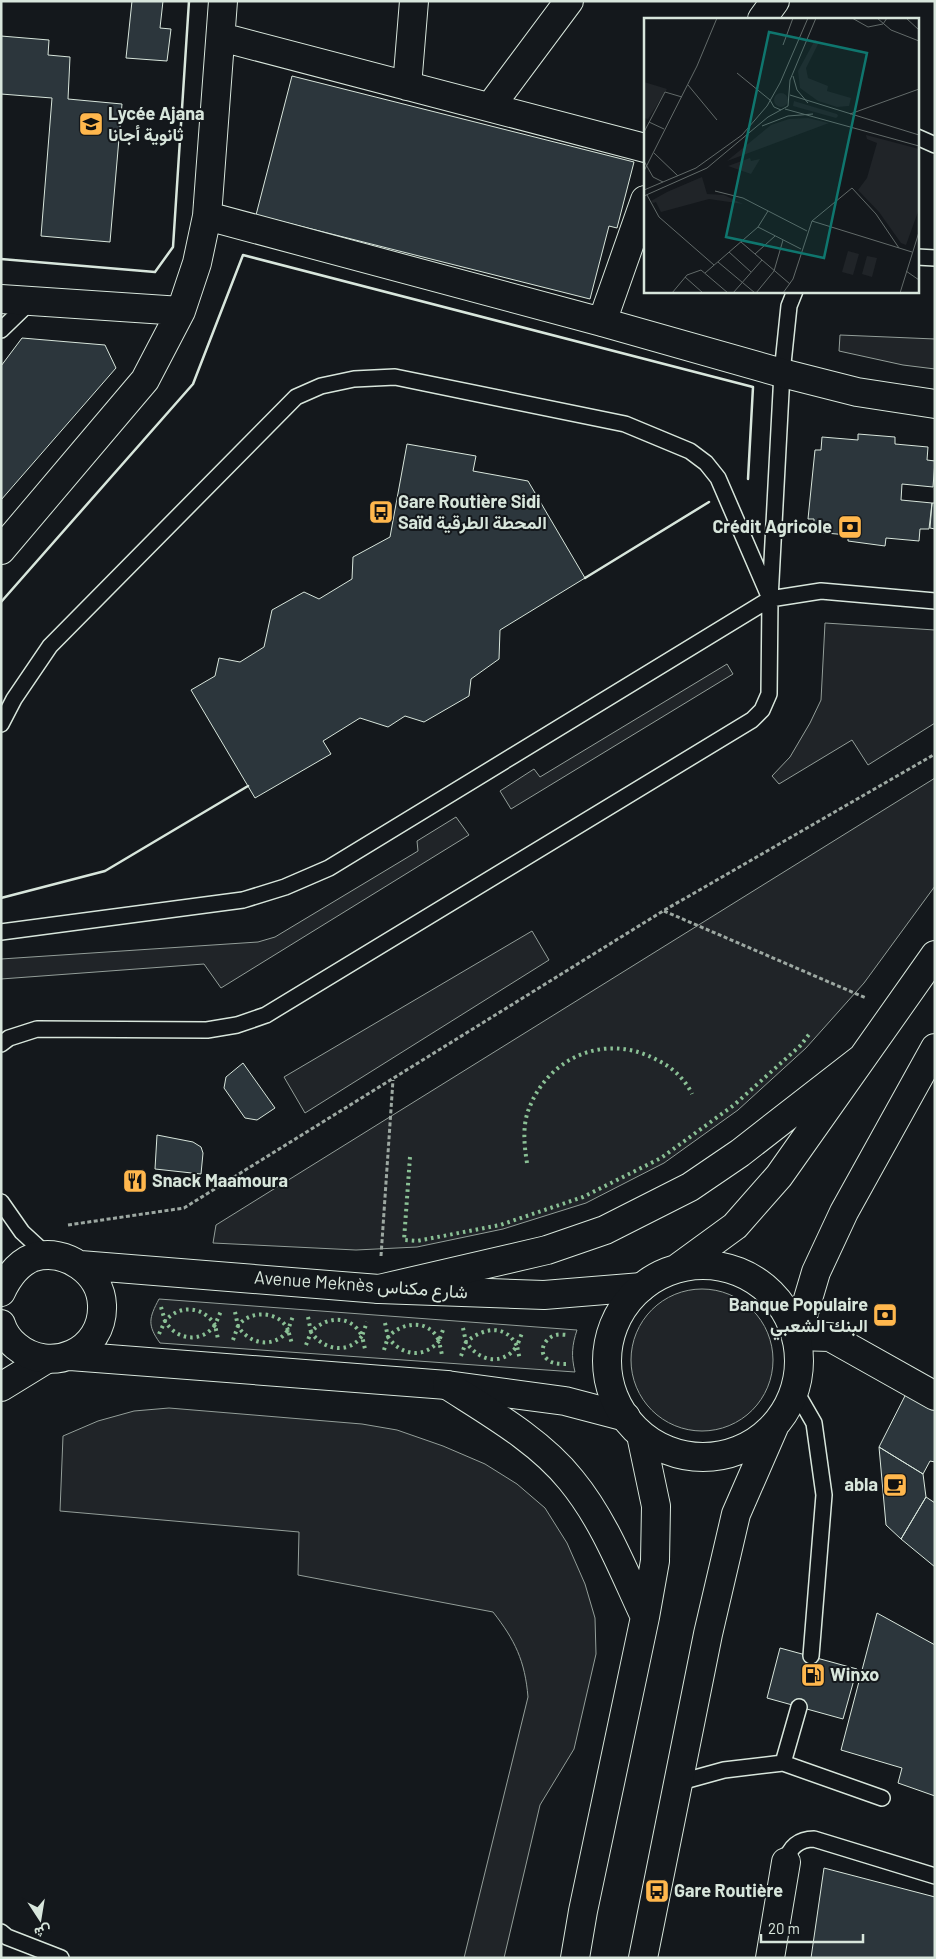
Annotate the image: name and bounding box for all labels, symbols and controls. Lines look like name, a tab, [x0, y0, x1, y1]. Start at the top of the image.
inset map	[644, 18, 918, 292]
place label: Lycée Ajana ثانوية أجانا	[108, 102, 205, 146]
school or university icon: Lycée Ajana ثانوية أجانا	[78, 111, 104, 137]
place label: Gare Routière Sidi Saïd المحطة الطرقية	[398, 490, 547, 534]
bus stop icon: Gare Routière Sidi Saïd المحطة الطرقية	[368, 499, 394, 525]
bank icon: Crédit Agricole	[837, 514, 863, 540]
place label: Crédit Agricole	[712, 515, 832, 537]
restaurant icon: Snack Maamoura	[122, 1168, 148, 1194]
place label: Snack Maamoura	[152, 1169, 288, 1191]
street label: Avenue Meknès شارع مكناس	[253, 1266, 469, 1304]
place label: Banque Populaire البنك الشعبي	[729, 1293, 868, 1341]
bank icon: Banque Populaire البنك الشعبي	[872, 1302, 898, 1328]
cafe icon: abla	[882, 1472, 908, 1498]
place label: abla	[844, 1473, 878, 1495]
fuel station icon: Winxo	[800, 1662, 826, 1688]
place label: Winxo	[830, 1663, 879, 1685]
bus stop icon: Gare Routière	[644, 1878, 670, 1904]
place label: Gare Routière	[674, 1879, 783, 1901]
north arrow	[15, 1894, 65, 1944]
scale bar	[761, 1912, 864, 1944]
text: 20 m	[768, 1919, 800, 1937]
text: ش	[32, 1921, 53, 1942]

